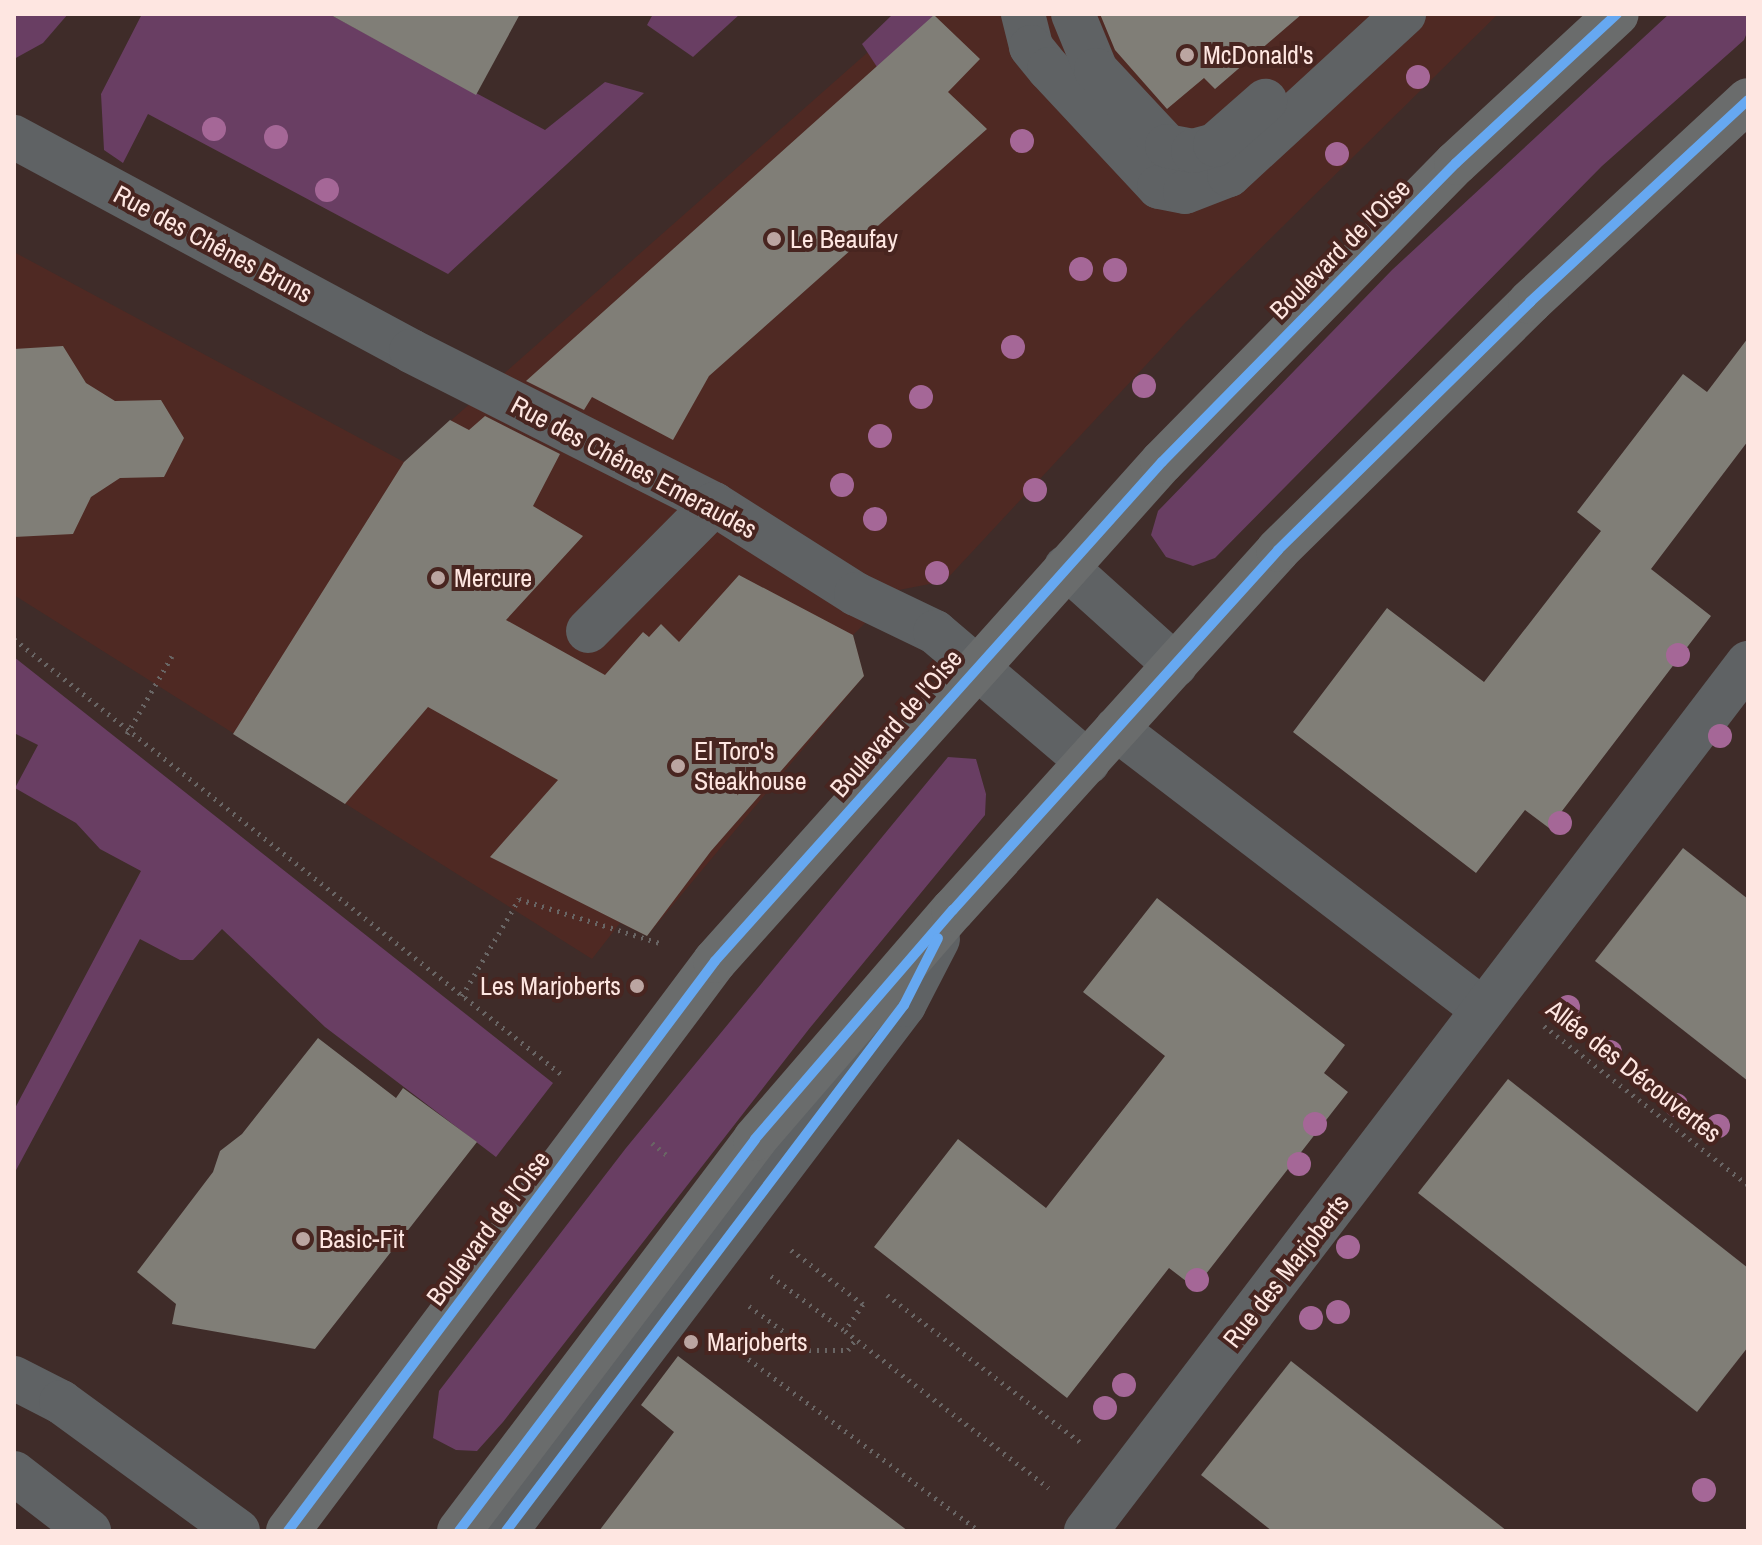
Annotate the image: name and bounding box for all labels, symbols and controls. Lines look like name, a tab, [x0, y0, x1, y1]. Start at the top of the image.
place label: McDonald's	[1203, 39, 1314, 71]
marker: McDonald's	[1178, 46, 1196, 64]
street label: Boulevard de l'Oise	[1263, 172, 1417, 326]
street label: Rue des Chênes Bruns	[108, 178, 318, 310]
place label: Le Beaufay	[790, 223, 898, 255]
marker: Le Beaufay	[765, 230, 783, 248]
street label: Rue des Chênes Emeraudes	[506, 389, 762, 545]
place label: Mercure	[454, 562, 532, 594]
marker: Mercure	[429, 569, 447, 587]
street label: Boulevard de l'Oise	[823, 643, 969, 803]
place label: El Toro's Steakhouse	[694, 735, 807, 796]
marker: El Toro's Steakhouse	[669, 757, 687, 775]
place label: Les Marjoberts	[480, 970, 621, 1002]
marker: Les Marjoberts	[628, 977, 646, 995]
street label: Allée des Découvertes	[1540, 993, 1728, 1149]
street label: Boulevard de l'Oise	[420, 1145, 556, 1311]
street label: Rue des Marjoberts	[1216, 1188, 1356, 1354]
place label: Basic-Fit	[319, 1223, 404, 1255]
marker: Basic-Fit	[294, 1230, 312, 1248]
place label: Marjoberts	[707, 1326, 808, 1358]
marker: Marjoberts	[682, 1333, 700, 1351]

